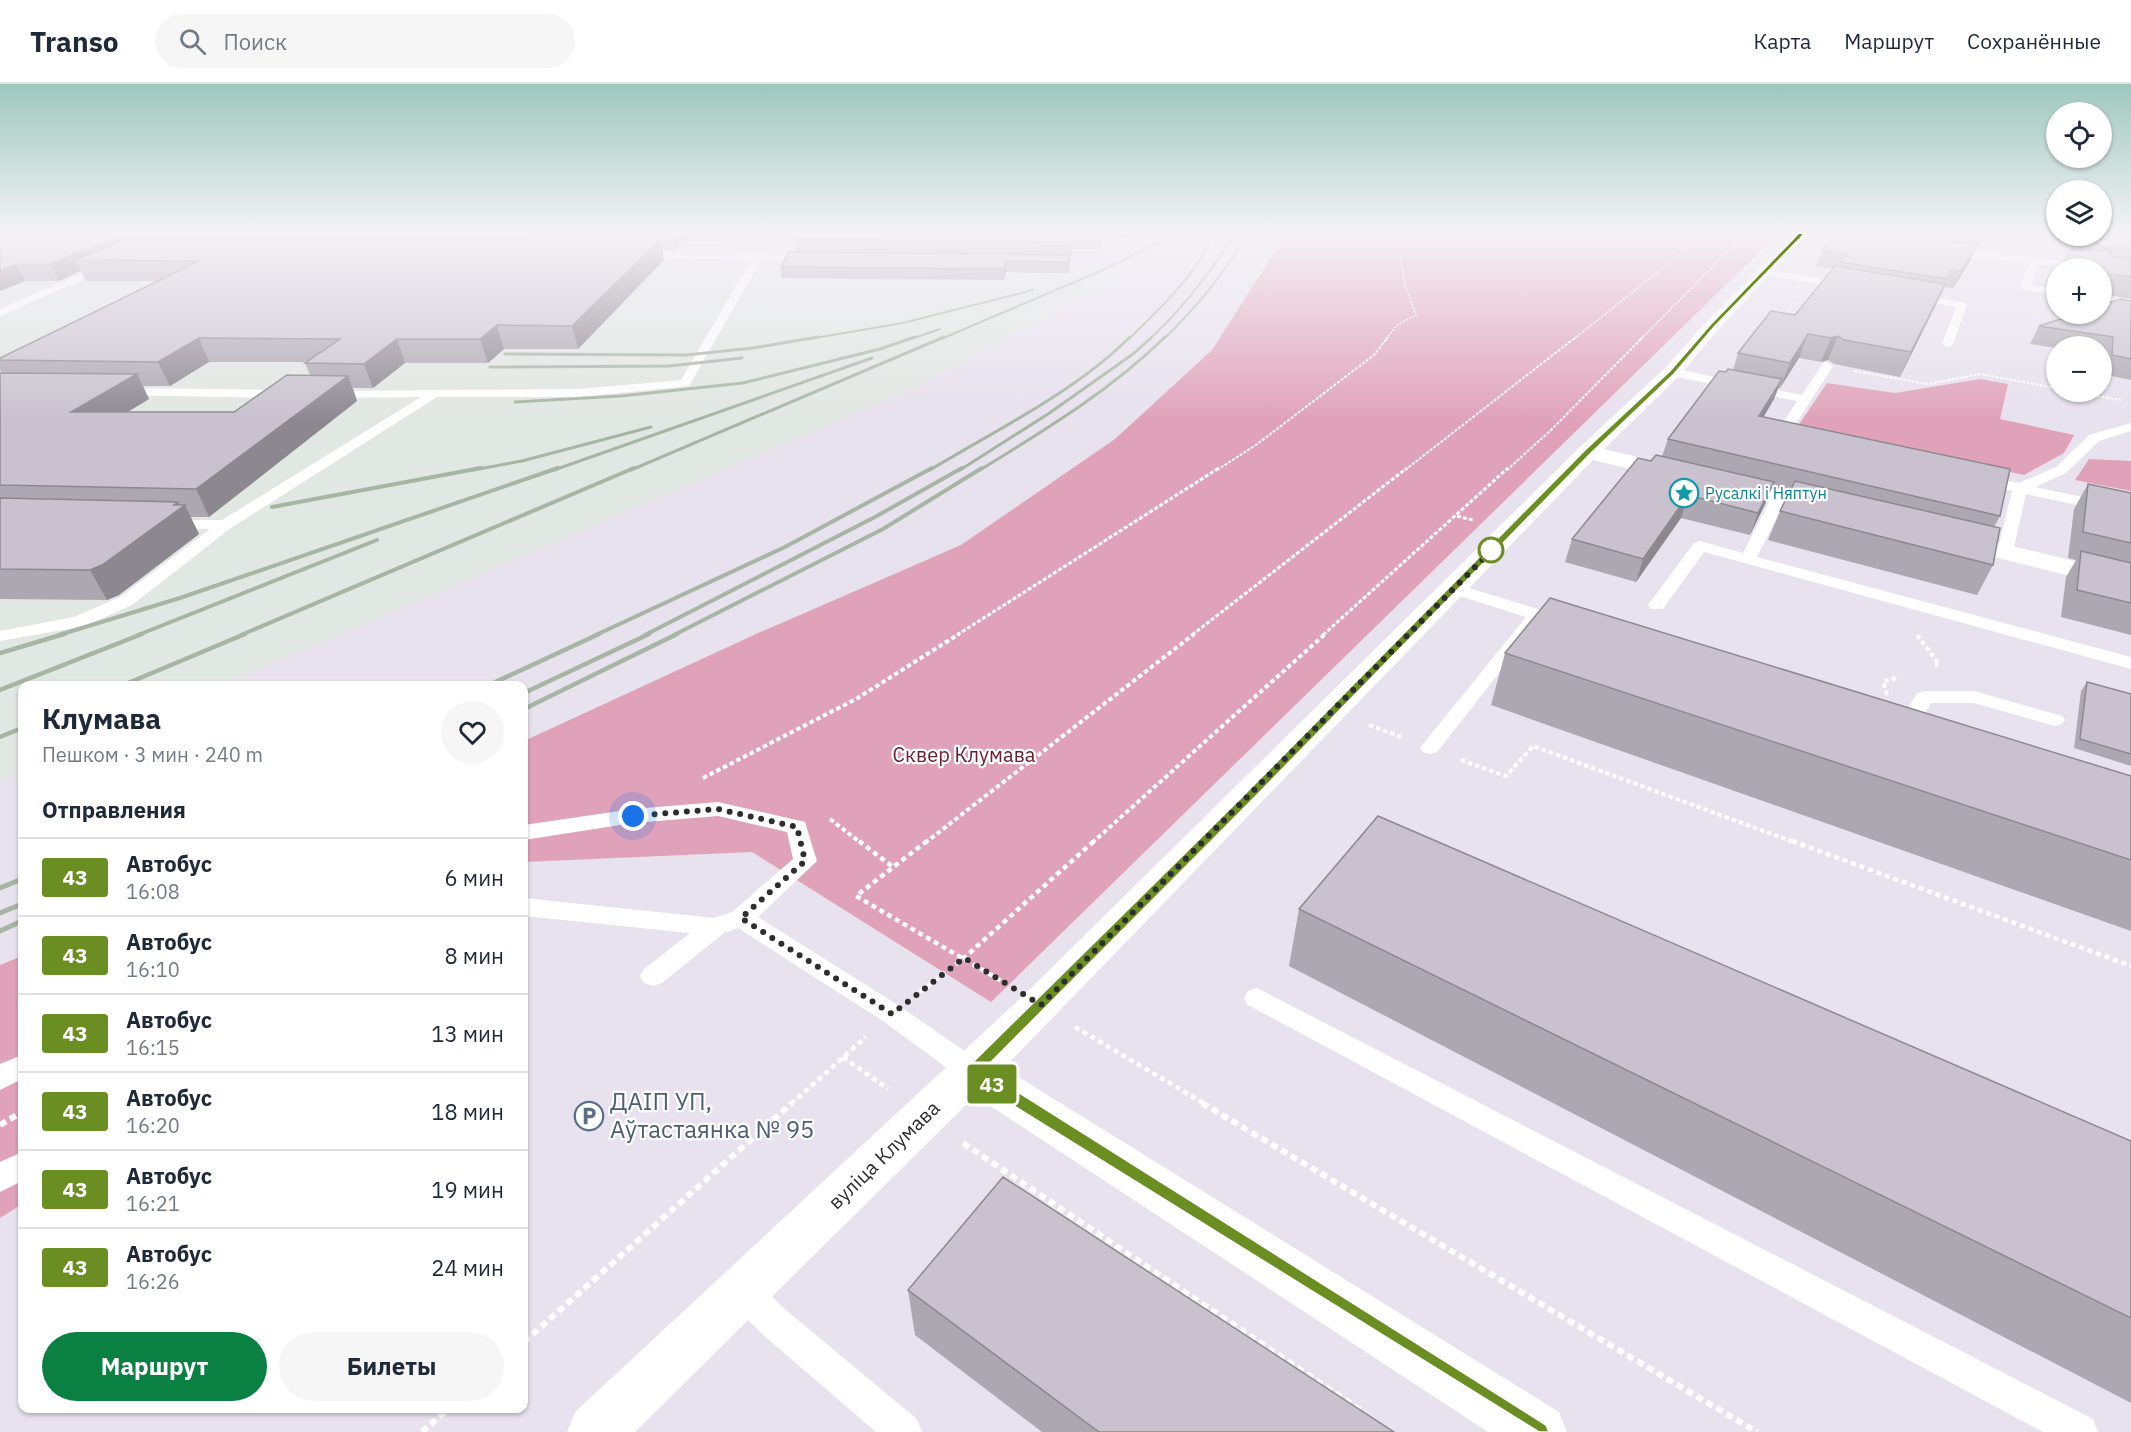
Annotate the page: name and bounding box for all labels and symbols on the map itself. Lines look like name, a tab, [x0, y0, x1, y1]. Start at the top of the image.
place icon: Русалкі і Няптун	[1668, 477, 1700, 509]
place label: Русалкі і Няптун	[1705, 483, 1827, 503]
unlabelled marker	[1478, 537, 1504, 563]
park label: Сквер Клумава	[893, 741, 1036, 768]
your location	[618, 801, 648, 831]
line badge: 43	[965, 1064, 1019, 1104]
place label: ДАІП УП, Аўтастаянка № 95	[610, 1085, 815, 1145]
street label: вуліца Клумава	[822, 1094, 946, 1215]
parking icon: ДАІП УП, Аўтастаянка № 95	[573, 1100, 605, 1132]

